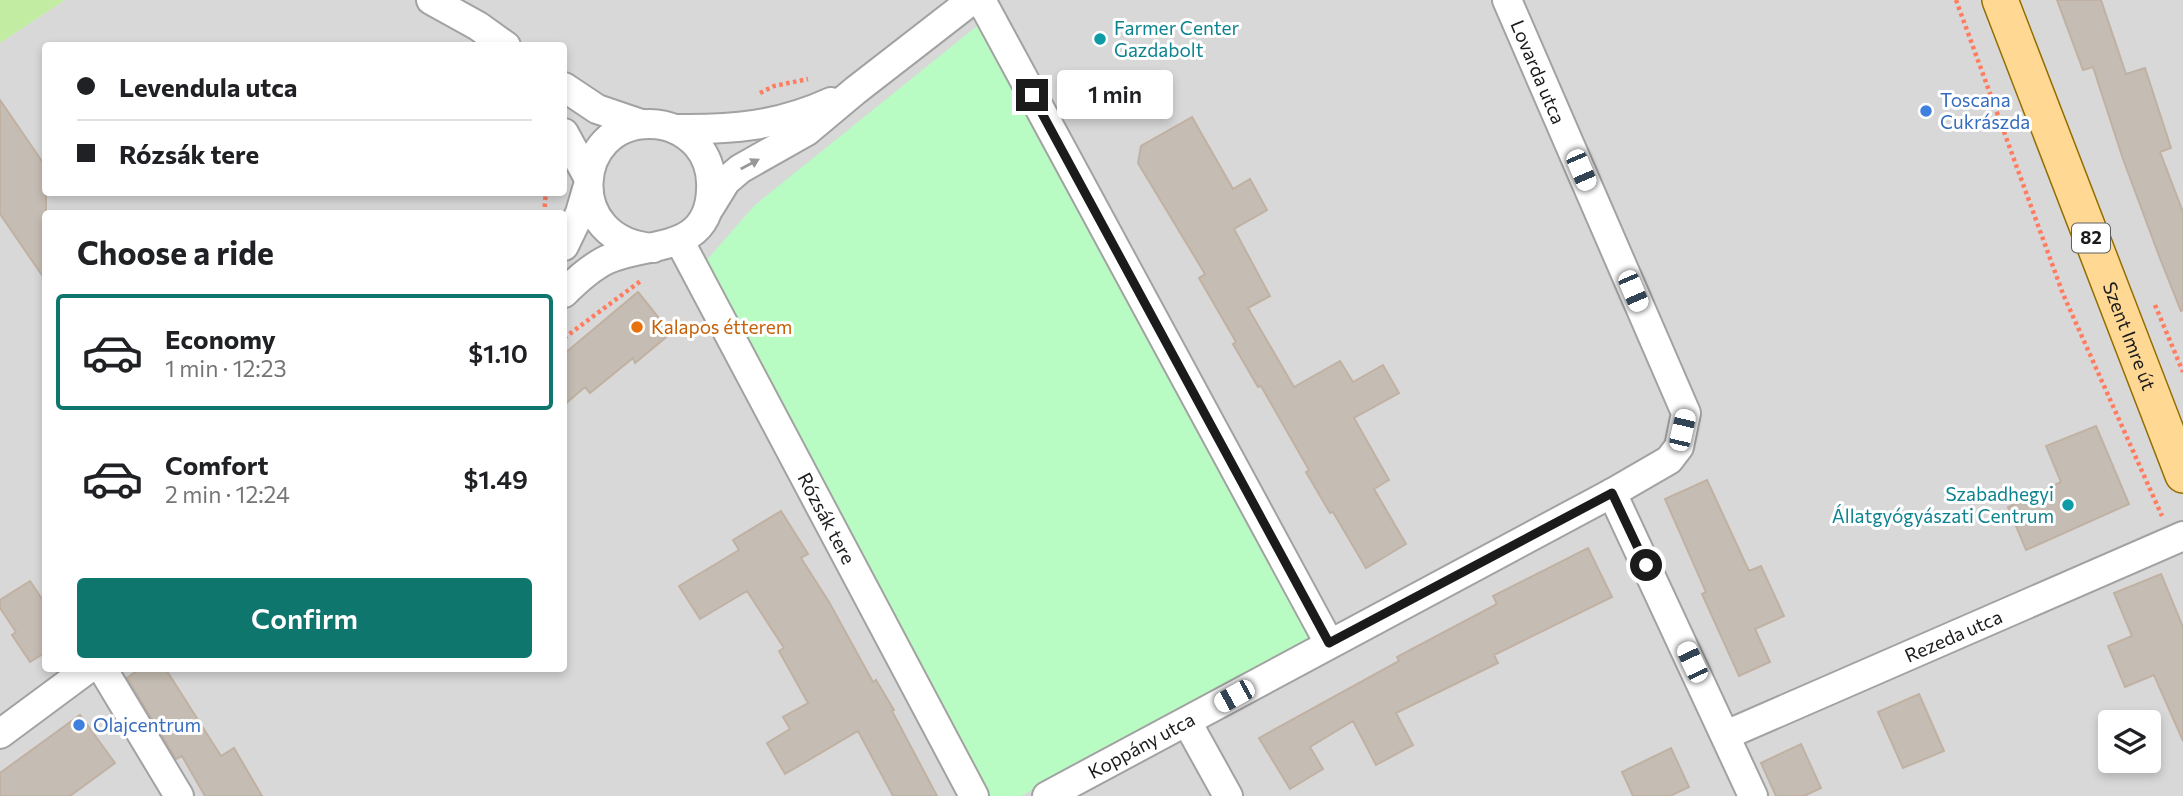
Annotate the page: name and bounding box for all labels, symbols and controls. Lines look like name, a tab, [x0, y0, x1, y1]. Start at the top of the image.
place label: Farmer Center Gazdabolt	[1114, 16, 1239, 61]
street label: Lovarda utca	[1506, 16, 1571, 127]
marker: Farmer Center Gazdabolt	[1092, 31, 1108, 47]
callout: 1 min	[1056, 70, 1172, 119]
text: Levendula utca	[119, 71, 297, 102]
route end	[1016, 79, 1048, 111]
text: 1 min	[1088, 80, 1142, 108]
place label: Toscana Cukrászda	[1940, 88, 2030, 133]
marker: Toscana Cukrászda	[1918, 103, 1934, 119]
text: Rózsák tere	[119, 138, 259, 169]
car	[1564, 147, 1599, 193]
one-way arrow	[740, 158, 760, 170]
road number: 82	[2072, 224, 2110, 252]
text: Choose a ride	[77, 232, 274, 272]
car	[1616, 268, 1651, 314]
street label: Szent Imre út	[2099, 278, 2161, 393]
place label: Kalapos étterem	[651, 315, 792, 338]
marker: Kalapos étterem	[629, 319, 645, 335]
icon: car	[81, 321, 144, 384]
text: Economy	[165, 323, 276, 354]
text: $1.10	[468, 337, 528, 368]
text: 1 min · 12:23	[165, 354, 287, 382]
car	[1668, 407, 1697, 453]
icon: car	[81, 447, 144, 510]
text: Comfort	[165, 449, 268, 480]
text: $1.49	[463, 463, 528, 494]
street label: Rózsák tere	[793, 468, 861, 568]
text: 2 min · 12:24	[165, 480, 290, 508]
place label: Szabadhegyi Állatgyógyászati Centrum	[1832, 482, 2054, 527]
marker: Szabadhegyi Állatgyógyászati Centrum	[2060, 497, 2076, 513]
route start	[1630, 549, 1662, 581]
button: Confirm	[77, 578, 532, 658]
street label: Rezeda utca	[1901, 604, 2005, 667]
car	[1674, 639, 1711, 685]
car	[1211, 677, 1258, 715]
street label: Koppány utca	[1084, 707, 1198, 783]
map controls	[2098, 710, 2161, 773]
button: layers	[2098, 710, 2161, 773]
place label: Olajcentrum	[93, 713, 201, 736]
marker: Olajcentrum	[71, 717, 87, 733]

